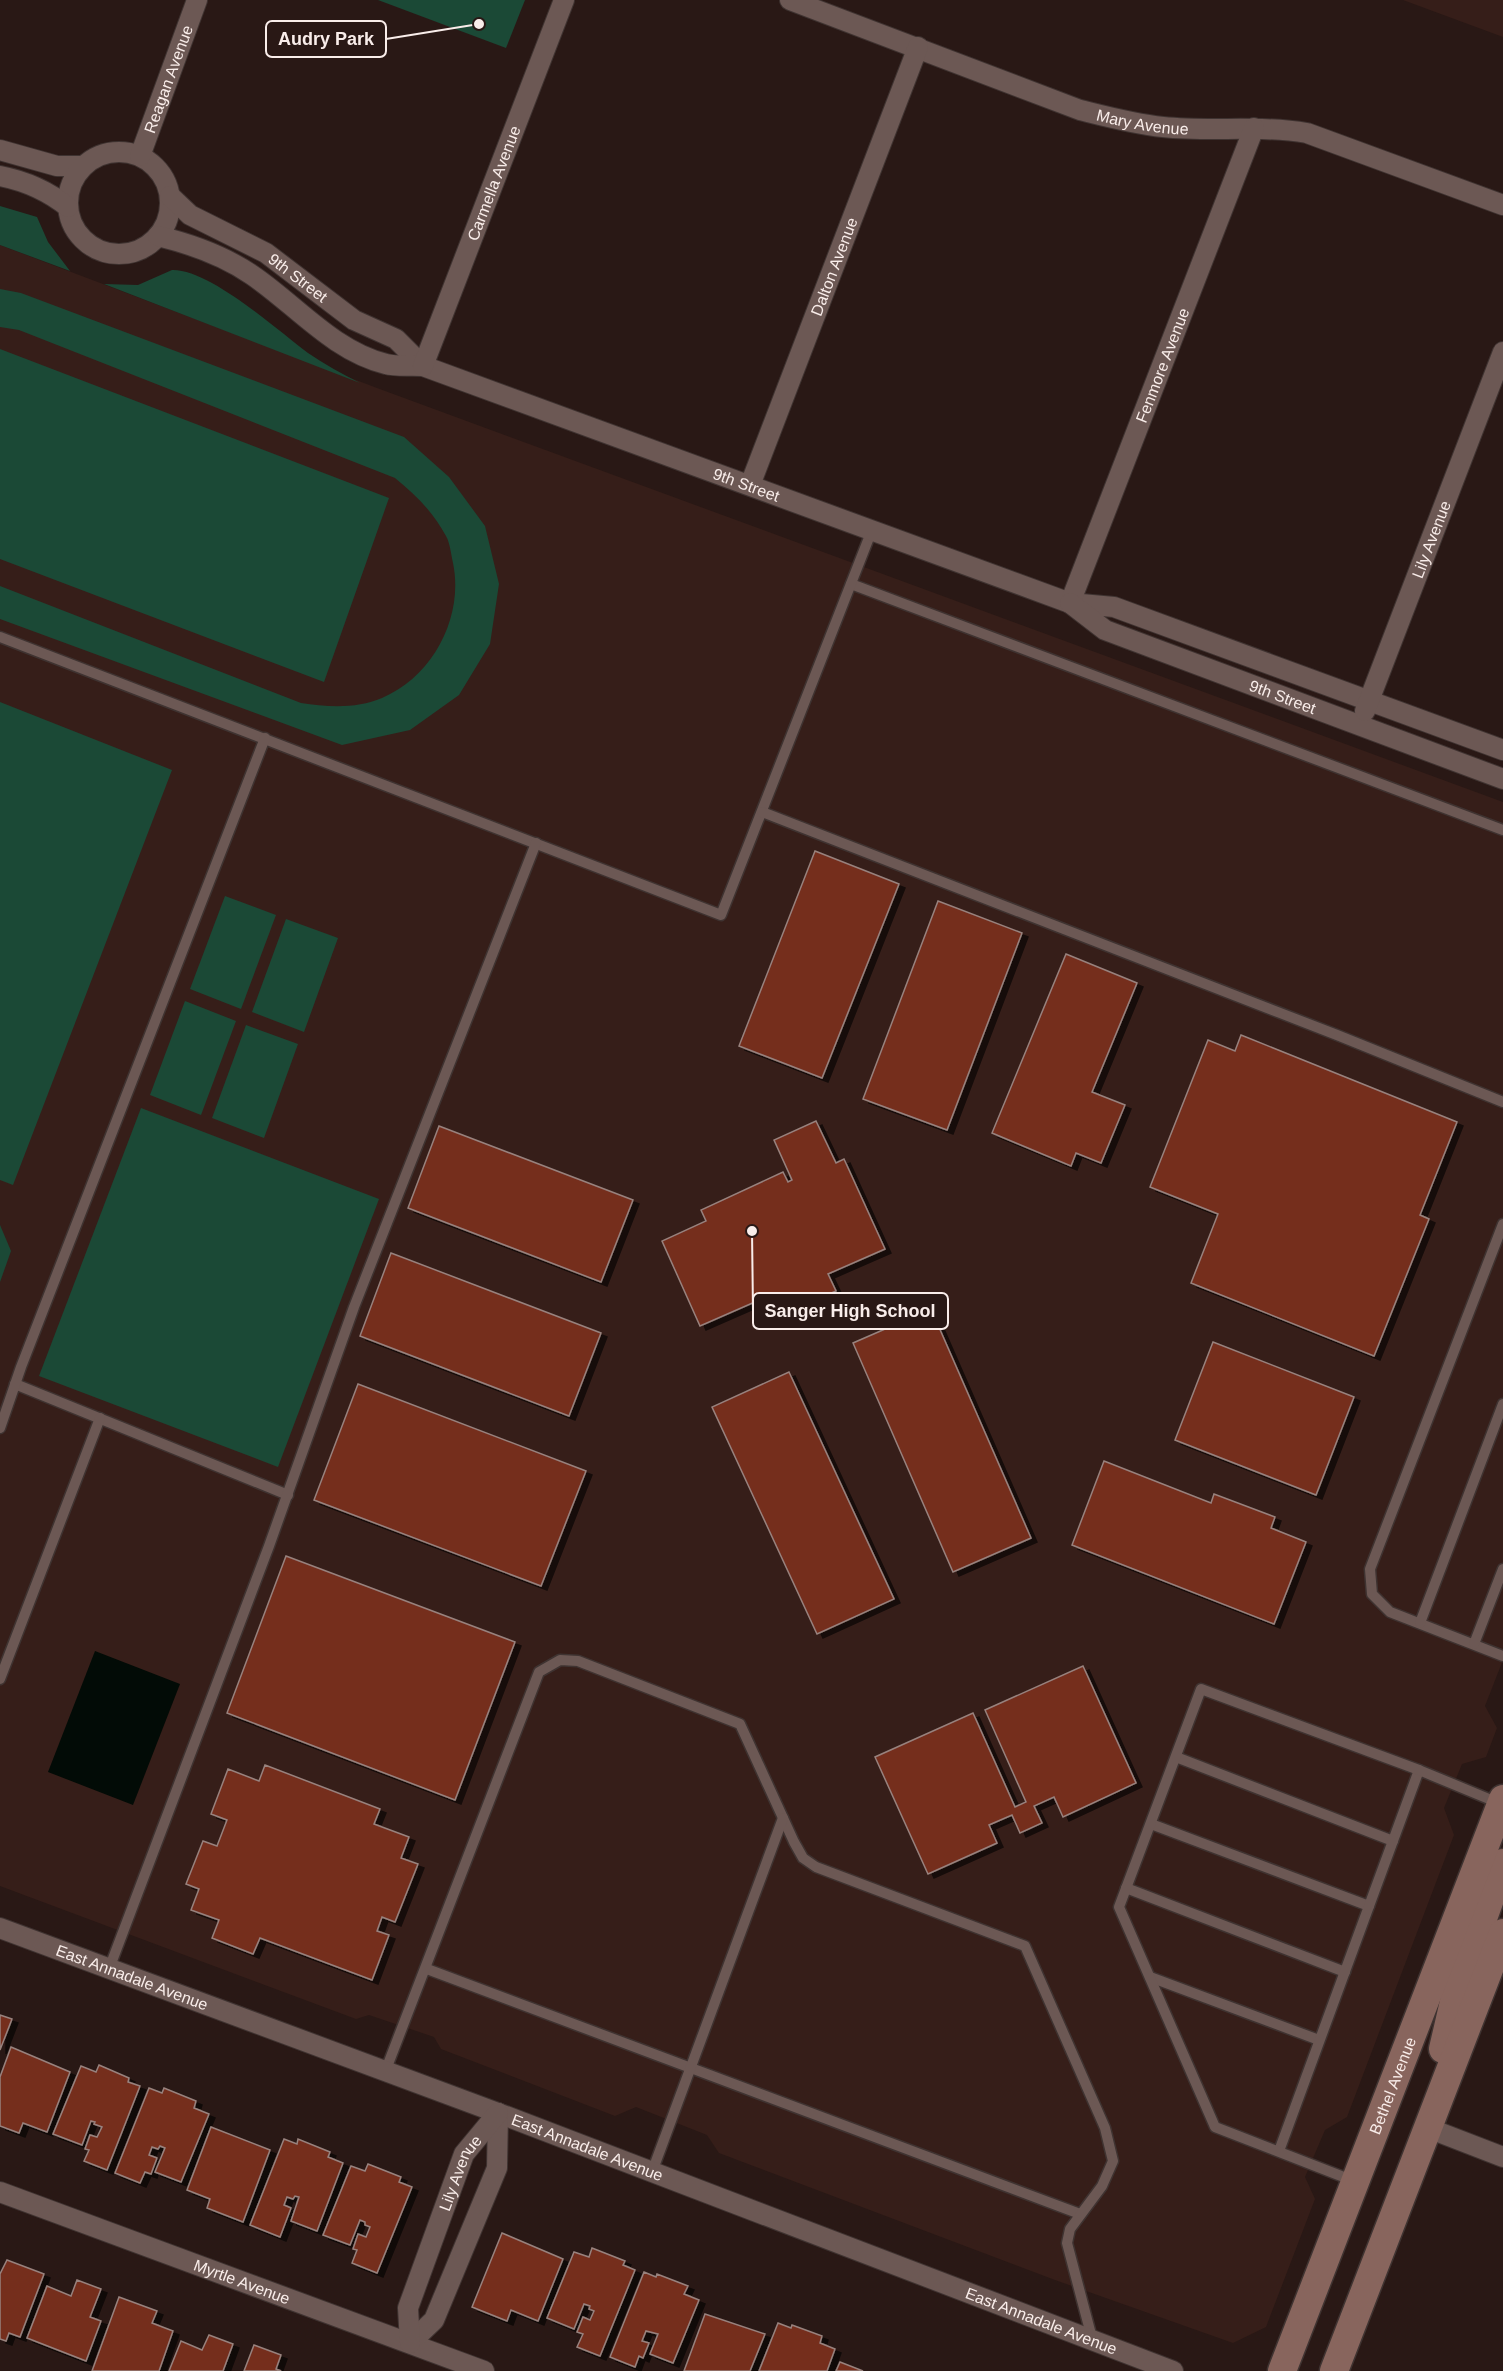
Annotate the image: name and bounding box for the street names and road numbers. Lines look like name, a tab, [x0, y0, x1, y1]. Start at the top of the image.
street label: Reagan Avenue	[141, 23, 196, 135]
street label: Mary Avenue	[1095, 106, 1189, 137]
street label: Carmella Avenue	[464, 123, 523, 243]
street label: Dalton Avenue	[807, 215, 860, 318]
street label: 9th Street	[265, 250, 331, 306]
street label: Fenmore Avenue	[1132, 305, 1192, 425]
street label: 9th Street	[711, 465, 782, 505]
street label: Lily Avenue	[1408, 498, 1454, 580]
street label: 9th Street	[1247, 676, 1319, 717]
street label: East Annadale Avenue	[54, 1941, 211, 2013]
street label: Bethel Avenue	[1366, 2034, 1419, 2137]
street label: East Annadale Avenue	[509, 2111, 666, 2184]
street label: Lily Avenue	[436, 2132, 485, 2213]
street label: Myrtle Avenue	[192, 2256, 292, 2307]
street label: East Annadale Avenue	[963, 2284, 1120, 2357]

